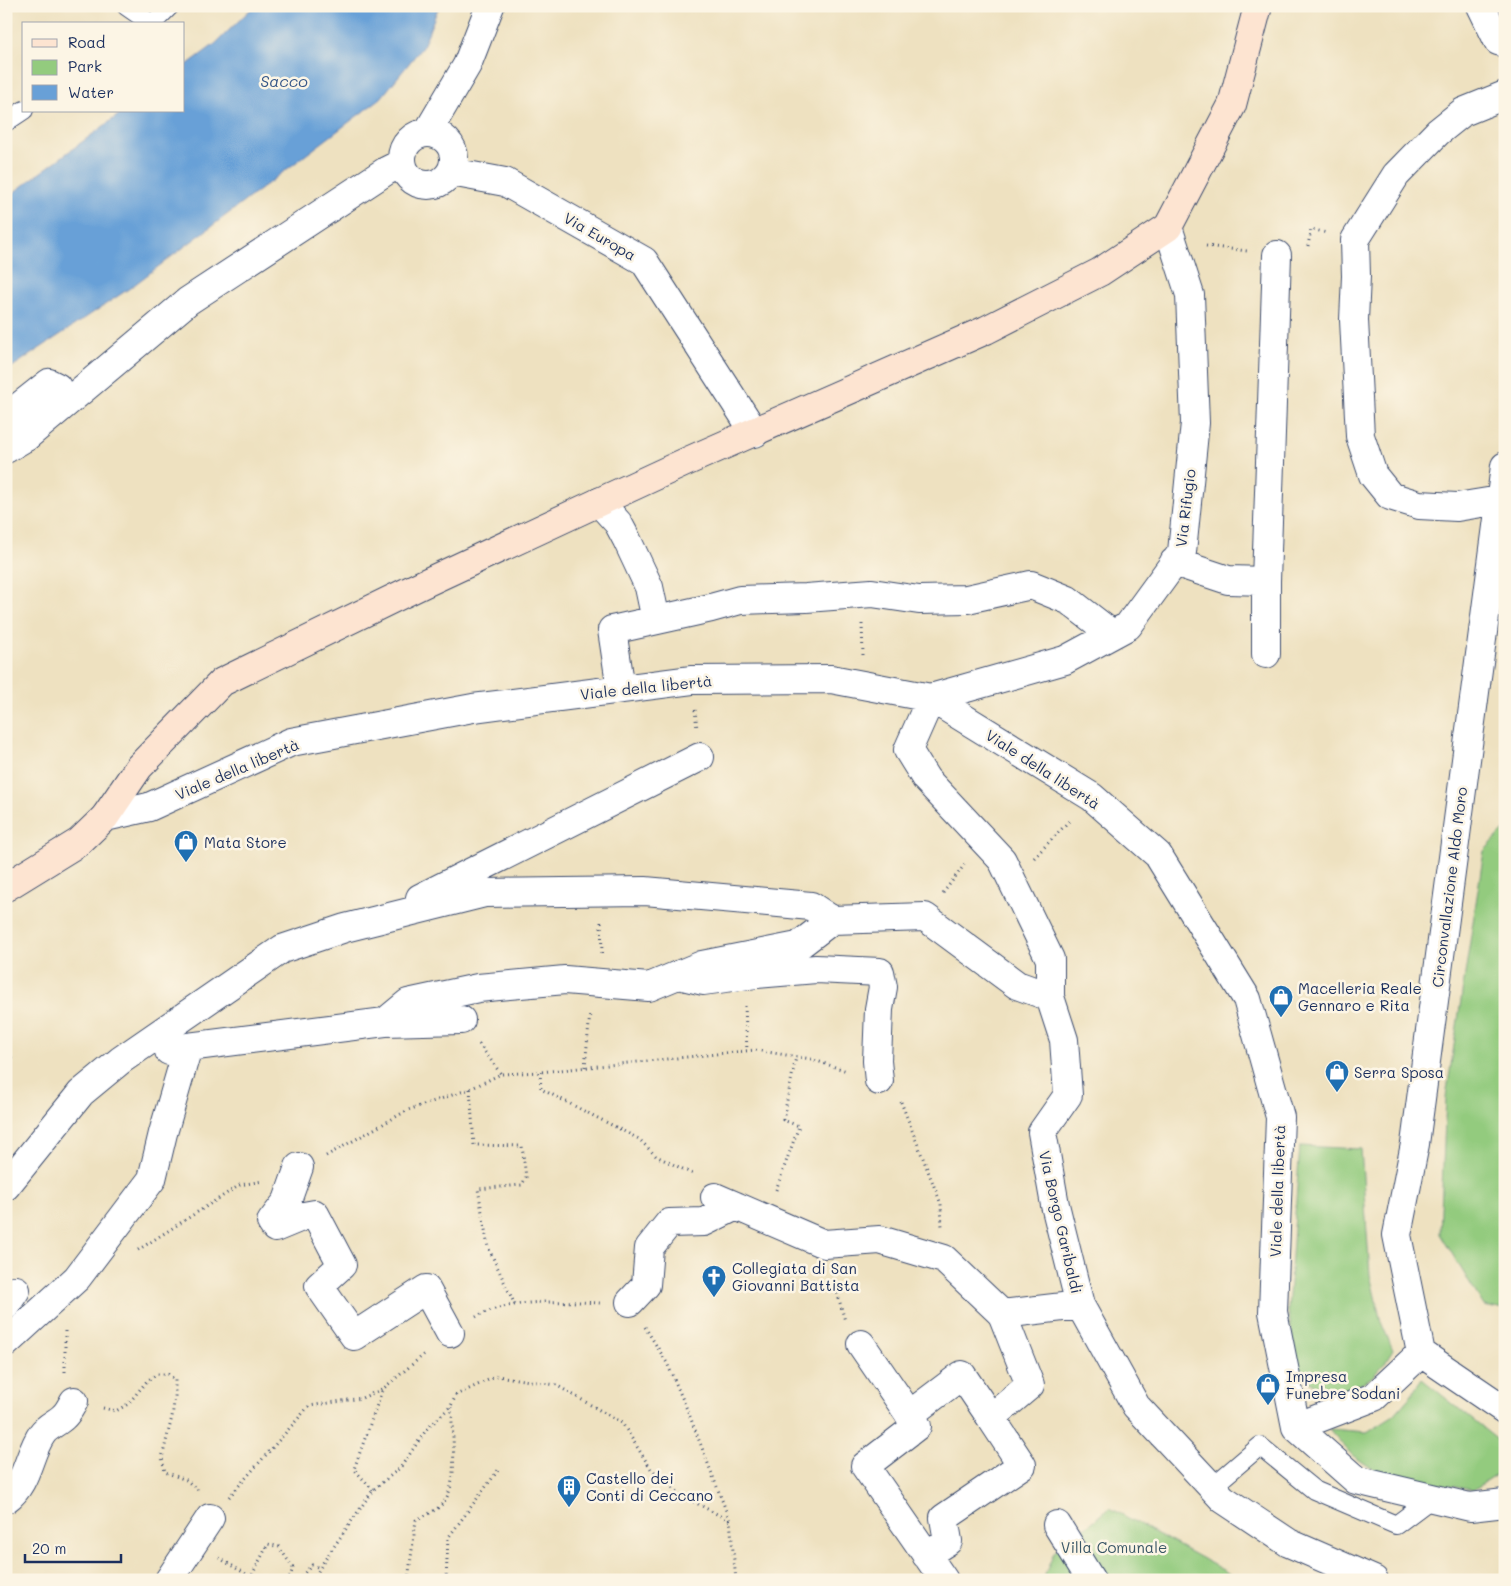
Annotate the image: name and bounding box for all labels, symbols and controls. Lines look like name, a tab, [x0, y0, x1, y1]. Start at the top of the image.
legend	[22, 22, 185, 112]
text: Road	[68, 32, 105, 52]
text: Park	[68, 56, 102, 76]
water label: Sacco	[260, 70, 308, 91]
text: Water	[68, 82, 114, 102]
street label: Via Europa	[560, 207, 640, 265]
street label: Via Rifugio	[1170, 468, 1200, 548]
street label: Viale della libertà	[579, 670, 713, 704]
street label: Viale della libertà	[982, 725, 1104, 813]
street label: Viale della libertà	[172, 734, 302, 804]
street label: Circonvallazione Aldo Moro	[1427, 786, 1471, 988]
shop icon: Mata Store	[173, 829, 199, 863]
place label: Mata Store	[204, 832, 287, 852]
place label: Macelleria Reale Gennaro e Rita	[1298, 978, 1422, 1015]
shop icon: Macelleria Reale Gennaro e Rita	[1268, 984, 1294, 1018]
shop icon: Serra Sposa	[1324, 1059, 1350, 1093]
place label: Serra Sposa	[1354, 1062, 1444, 1082]
street label: Viale della libertà	[1265, 1124, 1289, 1258]
street label: Via Borgo Garibaldi	[1035, 1149, 1087, 1295]
place label: Collegiata di San Giovanni Battista	[732, 1258, 860, 1295]
church icon: Collegiata di San Giovanni Battista	[701, 1264, 727, 1298]
place label: Impresa Funebre Sodani	[1286, 1366, 1400, 1403]
shop icon: Impresa Funebre Sodani	[1255, 1372, 1281, 1406]
place label: Castello dei Conti di Ceccano	[586, 1468, 713, 1505]
building icon: Castello dei Conti di Ceccano	[556, 1474, 582, 1508]
scale bar	[25, 1531, 121, 1563]
park label: Villa Comunale	[1061, 1537, 1167, 1557]
text: 20 m	[32, 1538, 66, 1558]

